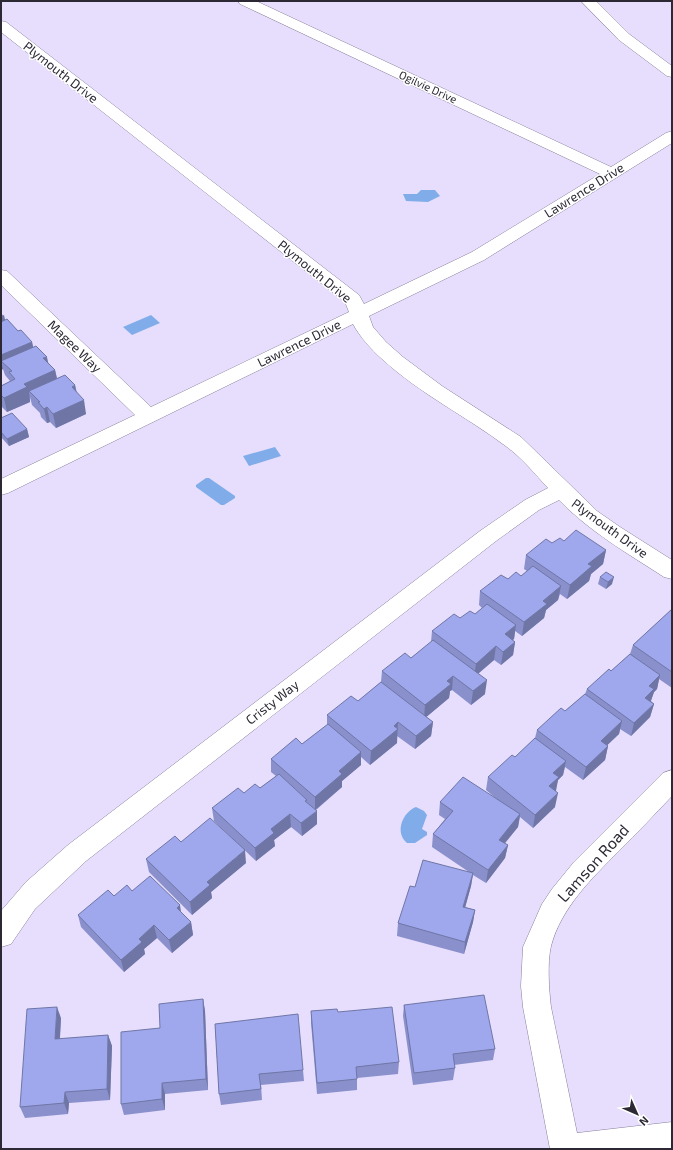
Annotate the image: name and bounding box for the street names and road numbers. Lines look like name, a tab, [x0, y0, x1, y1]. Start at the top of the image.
street label: Plymouth Drive	[20, 38, 102, 106]
street label: Ogilvie Drive	[397, 67, 459, 106]
street label: Lawrence Drive	[541, 159, 627, 221]
street label: Plymouth Drive	[275, 236, 355, 306]
street label: Magee Way	[45, 316, 105, 376]
street label: Lawrence Drive	[255, 316, 343, 370]
street label: Plymouth Drive	[569, 495, 651, 561]
street label: Cristy Way	[242, 676, 302, 728]
street label: Lamson Road	[553, 820, 632, 905]

